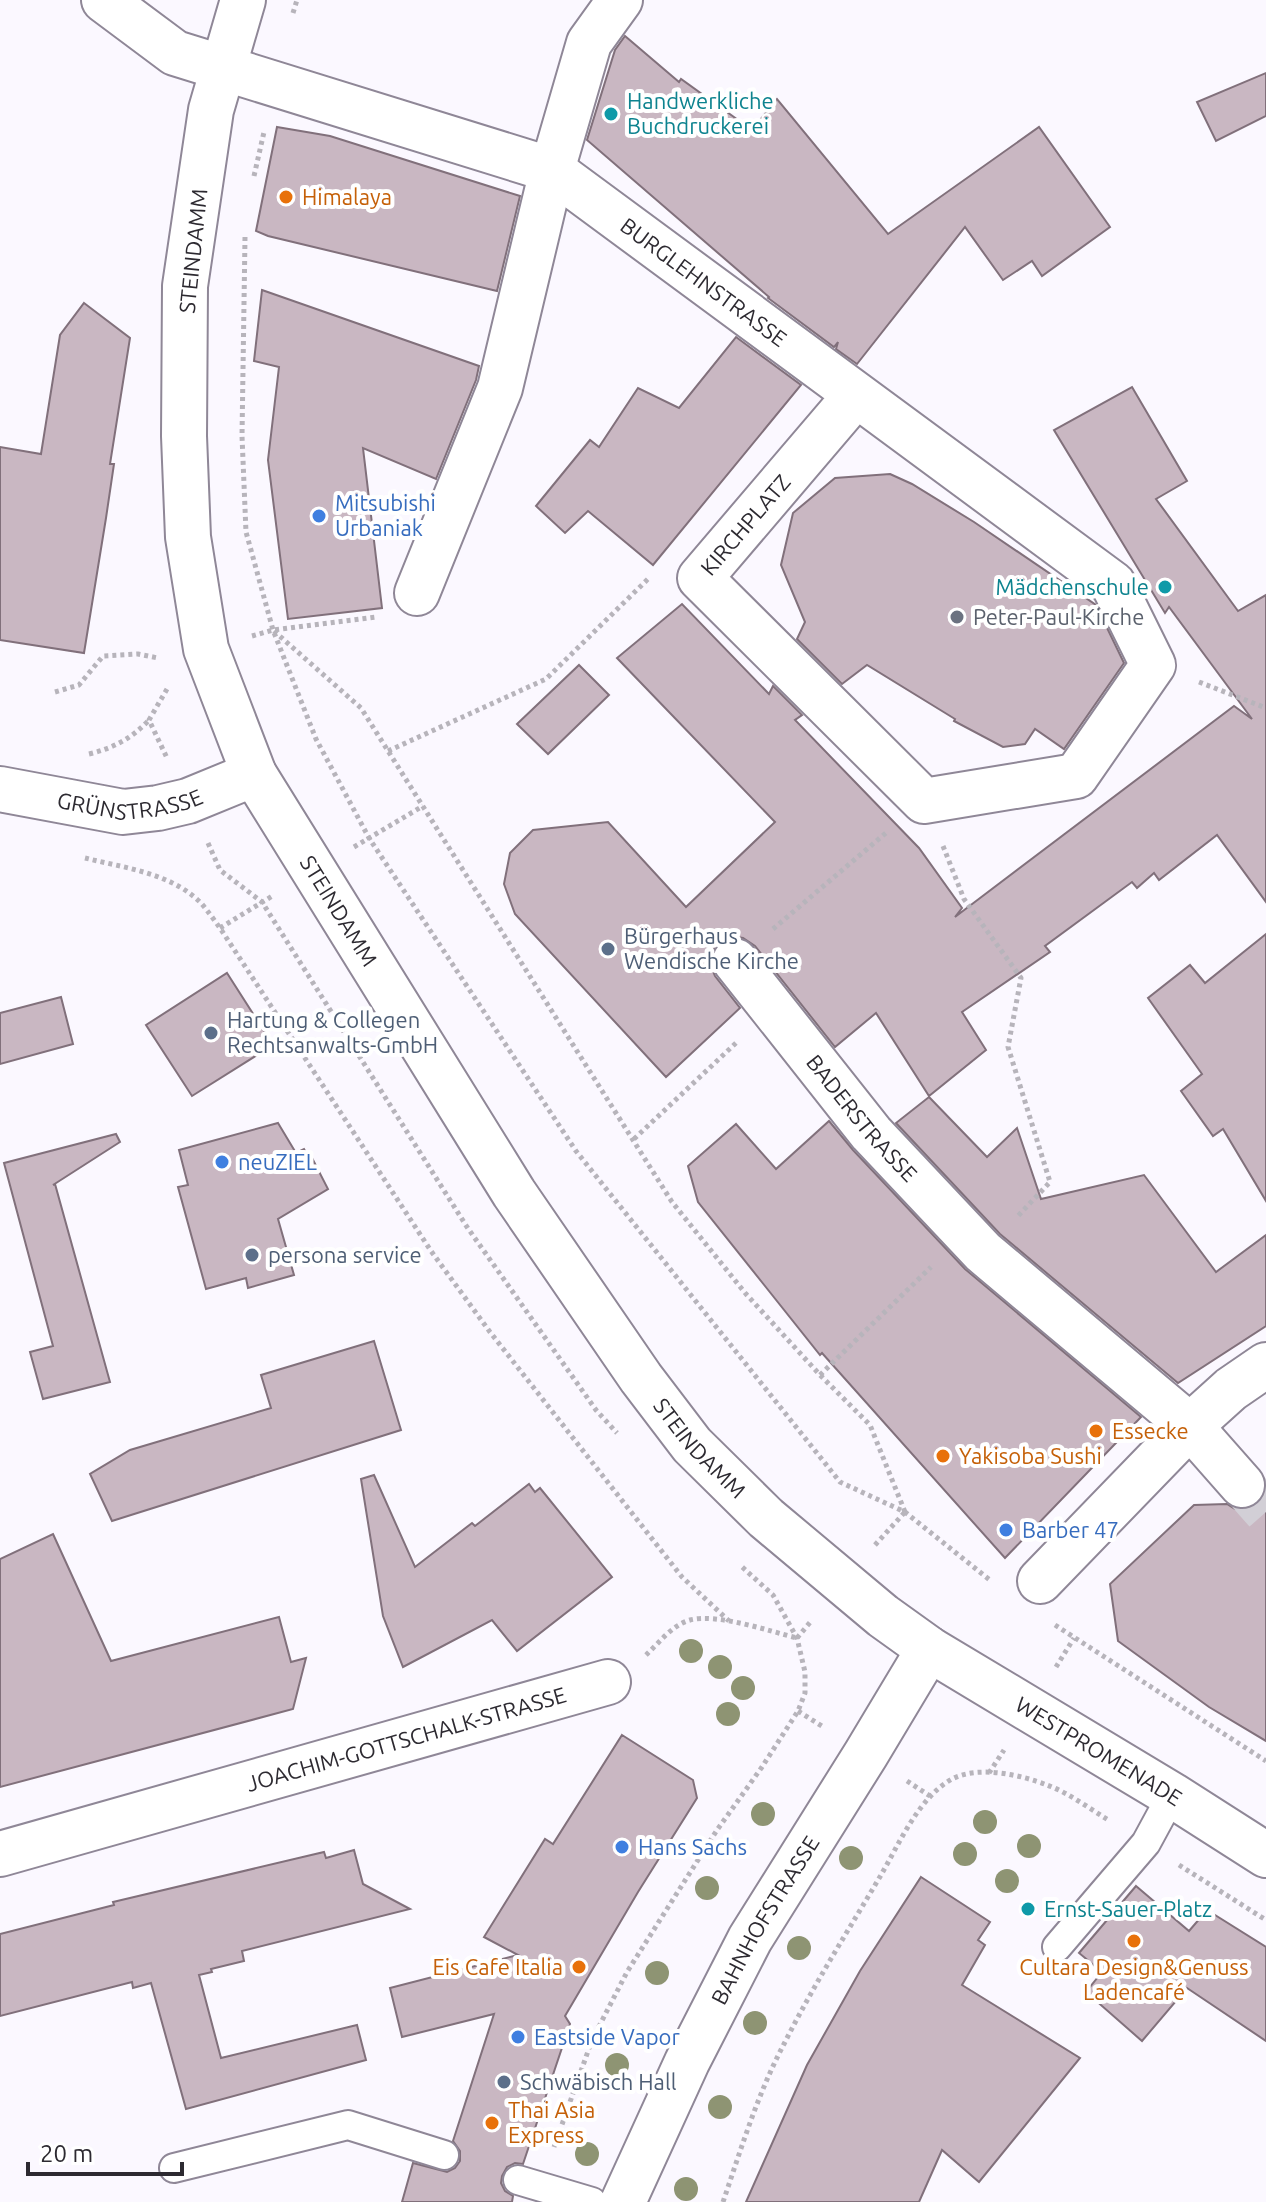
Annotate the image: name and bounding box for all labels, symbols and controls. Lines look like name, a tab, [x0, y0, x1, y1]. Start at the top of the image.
place label: Handwerkliche Buchdruckerei	[627, 88, 774, 138]
marker: Handwerkliche Buchdruckerei	[602, 105, 620, 123]
place label: Himalaya	[302, 184, 392, 209]
street label: STEINDAMM	[174, 187, 211, 315]
marker: Himalaya	[277, 188, 295, 206]
street label: BURGLEHNSTRASSE	[616, 212, 792, 351]
street label: KIRCHPLATZ	[695, 469, 795, 580]
place label: Mitsubishi Urbaniak	[335, 490, 436, 540]
marker: Mitsubishi Urbaniak	[310, 507, 328, 525]
place label: Mädchenschule	[995, 574, 1149, 599]
marker: Mädchenschule	[1156, 578, 1174, 596]
place label: Peter-Paul-Kirche	[973, 604, 1144, 629]
marker: Peter-Paul-Kirche	[948, 608, 966, 626]
street label: GRÜNSTRASSE	[55, 784, 206, 824]
street label: STEINDAMM	[296, 851, 383, 970]
place label: Bürgerhaus Wendische Kirche	[624, 923, 799, 973]
marker: Bürgerhaus Wendische Kirche	[599, 940, 617, 958]
place label: Hartung & Collegen Rechtsanwalts-GmbH	[227, 1007, 438, 1057]
marker: Hartung & Collegen Rechtsanwalts-GmbH	[202, 1024, 220, 1042]
street label: BADERSTRASSE	[802, 1049, 923, 1186]
place label: neuZIEL	[238, 1149, 317, 1174]
marker: neuZIEL	[213, 1153, 231, 1171]
place label: persona service	[268, 1242, 422, 1267]
marker: persona service	[243, 1246, 261, 1264]
street label: STEINDAMM	[649, 1393, 751, 1503]
place label: Essecke	[1112, 1418, 1189, 1443]
marker: Essecke	[1087, 1422, 1105, 1440]
place label: Yakisoba Sushi	[959, 1443, 1102, 1468]
marker: Yakisoba Sushi	[934, 1447, 952, 1465]
place label: Barber 47	[1022, 1517, 1119, 1542]
marker: Barber 47	[997, 1521, 1015, 1539]
street label: JOACHIM-GOTTSCHALK-STRASSE	[243, 1682, 569, 1796]
street label: WESTPROMENADE	[1011, 1691, 1187, 1810]
street label: BAHNHOFSTRASSE	[706, 1831, 824, 2008]
place label: Hans Sachs	[638, 1834, 747, 1859]
marker: Hans Sachs	[613, 1838, 631, 1856]
place label: Ernst-Sauer-Platz	[1044, 1896, 1212, 1921]
marker: Ernst-Sauer-Platz	[1019, 1900, 1037, 1918]
marker: Cultara Design&Genuss Ladencafé	[1125, 1932, 1143, 1950]
place label: Eis Cafe Italia	[432, 1954, 563, 1979]
place label: Cultara Design&Genuss Ladencafé	[1019, 1954, 1249, 2004]
marker: Eis Cafe Italia	[570, 1958, 588, 1976]
place label: Eastside Vapor	[534, 2024, 680, 2049]
marker: Eastside Vapor	[509, 2028, 527, 2046]
place label: Schwäbisch Hall	[520, 2069, 677, 2094]
marker: Schwäbisch Hall	[495, 2073, 513, 2091]
place label: Thai Asia Express	[508, 2097, 595, 2147]
marker: Thai Asia Express	[483, 2114, 501, 2132]
scale bar	[28, 2126, 182, 2176]
text: 20 m	[40, 2140, 93, 2167]

